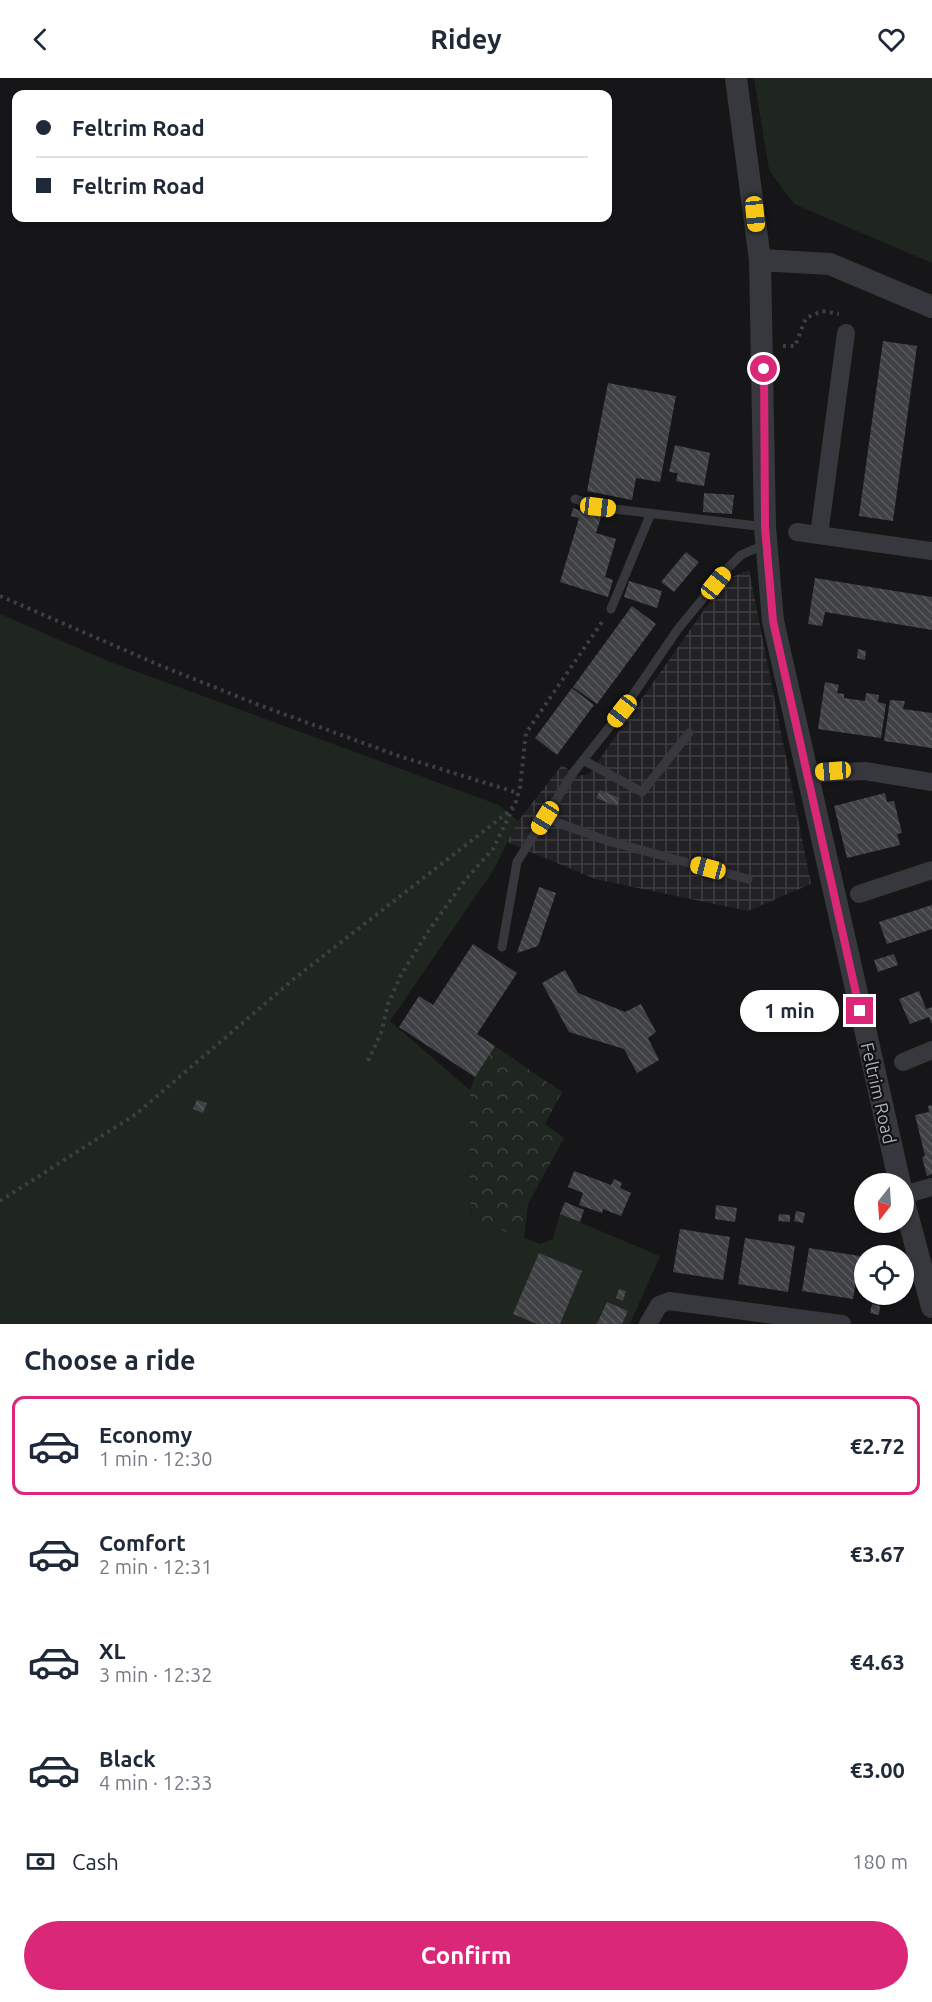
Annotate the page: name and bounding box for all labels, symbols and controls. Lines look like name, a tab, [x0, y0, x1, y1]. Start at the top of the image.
icon: back	[24, 23, 57, 56]
icon: heart	[875, 23, 908, 56]
text: Ridey	[430, 24, 502, 54]
text: Feltrim Road	[72, 115, 205, 140]
text: Feltrim Road	[72, 173, 205, 198]
car	[744, 195, 766, 233]
route start	[750, 355, 777, 382]
car	[579, 496, 617, 518]
car	[698, 563, 734, 603]
car	[604, 691, 640, 731]
car	[814, 761, 852, 781]
car	[528, 798, 562, 838]
car	[688, 855, 728, 881]
callout: 1 min	[740, 990, 839, 1032]
route end	[846, 997, 873, 1024]
text: 1 min	[764, 999, 815, 1022]
street label: Feltrim Road	[858, 1040, 900, 1146]
north arrow	[854, 1173, 914, 1233]
map controls	[854, 1173, 914, 1305]
button: locate	[854, 1245, 914, 1305]
text: Choose a ride	[24, 1345, 196, 1375]
icon: car	[27, 1419, 81, 1473]
text: Economy	[99, 1422, 192, 1447]
text: €2.72	[850, 1433, 905, 1458]
text: 1 min · 12:30	[99, 1447, 213, 1470]
icon: car	[27, 1527, 81, 1581]
text: Comfort	[99, 1530, 186, 1555]
text: €3.67	[850, 1541, 905, 1566]
text: 2 min · 12:31	[99, 1555, 213, 1578]
icon: car	[27, 1635, 81, 1689]
text: XL	[99, 1638, 126, 1663]
text: €4.63	[850, 1649, 905, 1674]
text: 3 min · 12:32	[99, 1663, 213, 1686]
icon: car	[27, 1743, 81, 1797]
text: Black	[99, 1746, 156, 1771]
text: €3.00	[850, 1757, 905, 1782]
text: 4 min · 12:33	[99, 1771, 213, 1794]
icon: cash	[24, 1845, 57, 1878]
text: Cash	[72, 1849, 119, 1874]
text: 180 m	[852, 1850, 908, 1873]
button: Confirm	[24, 1921, 908, 1990]

